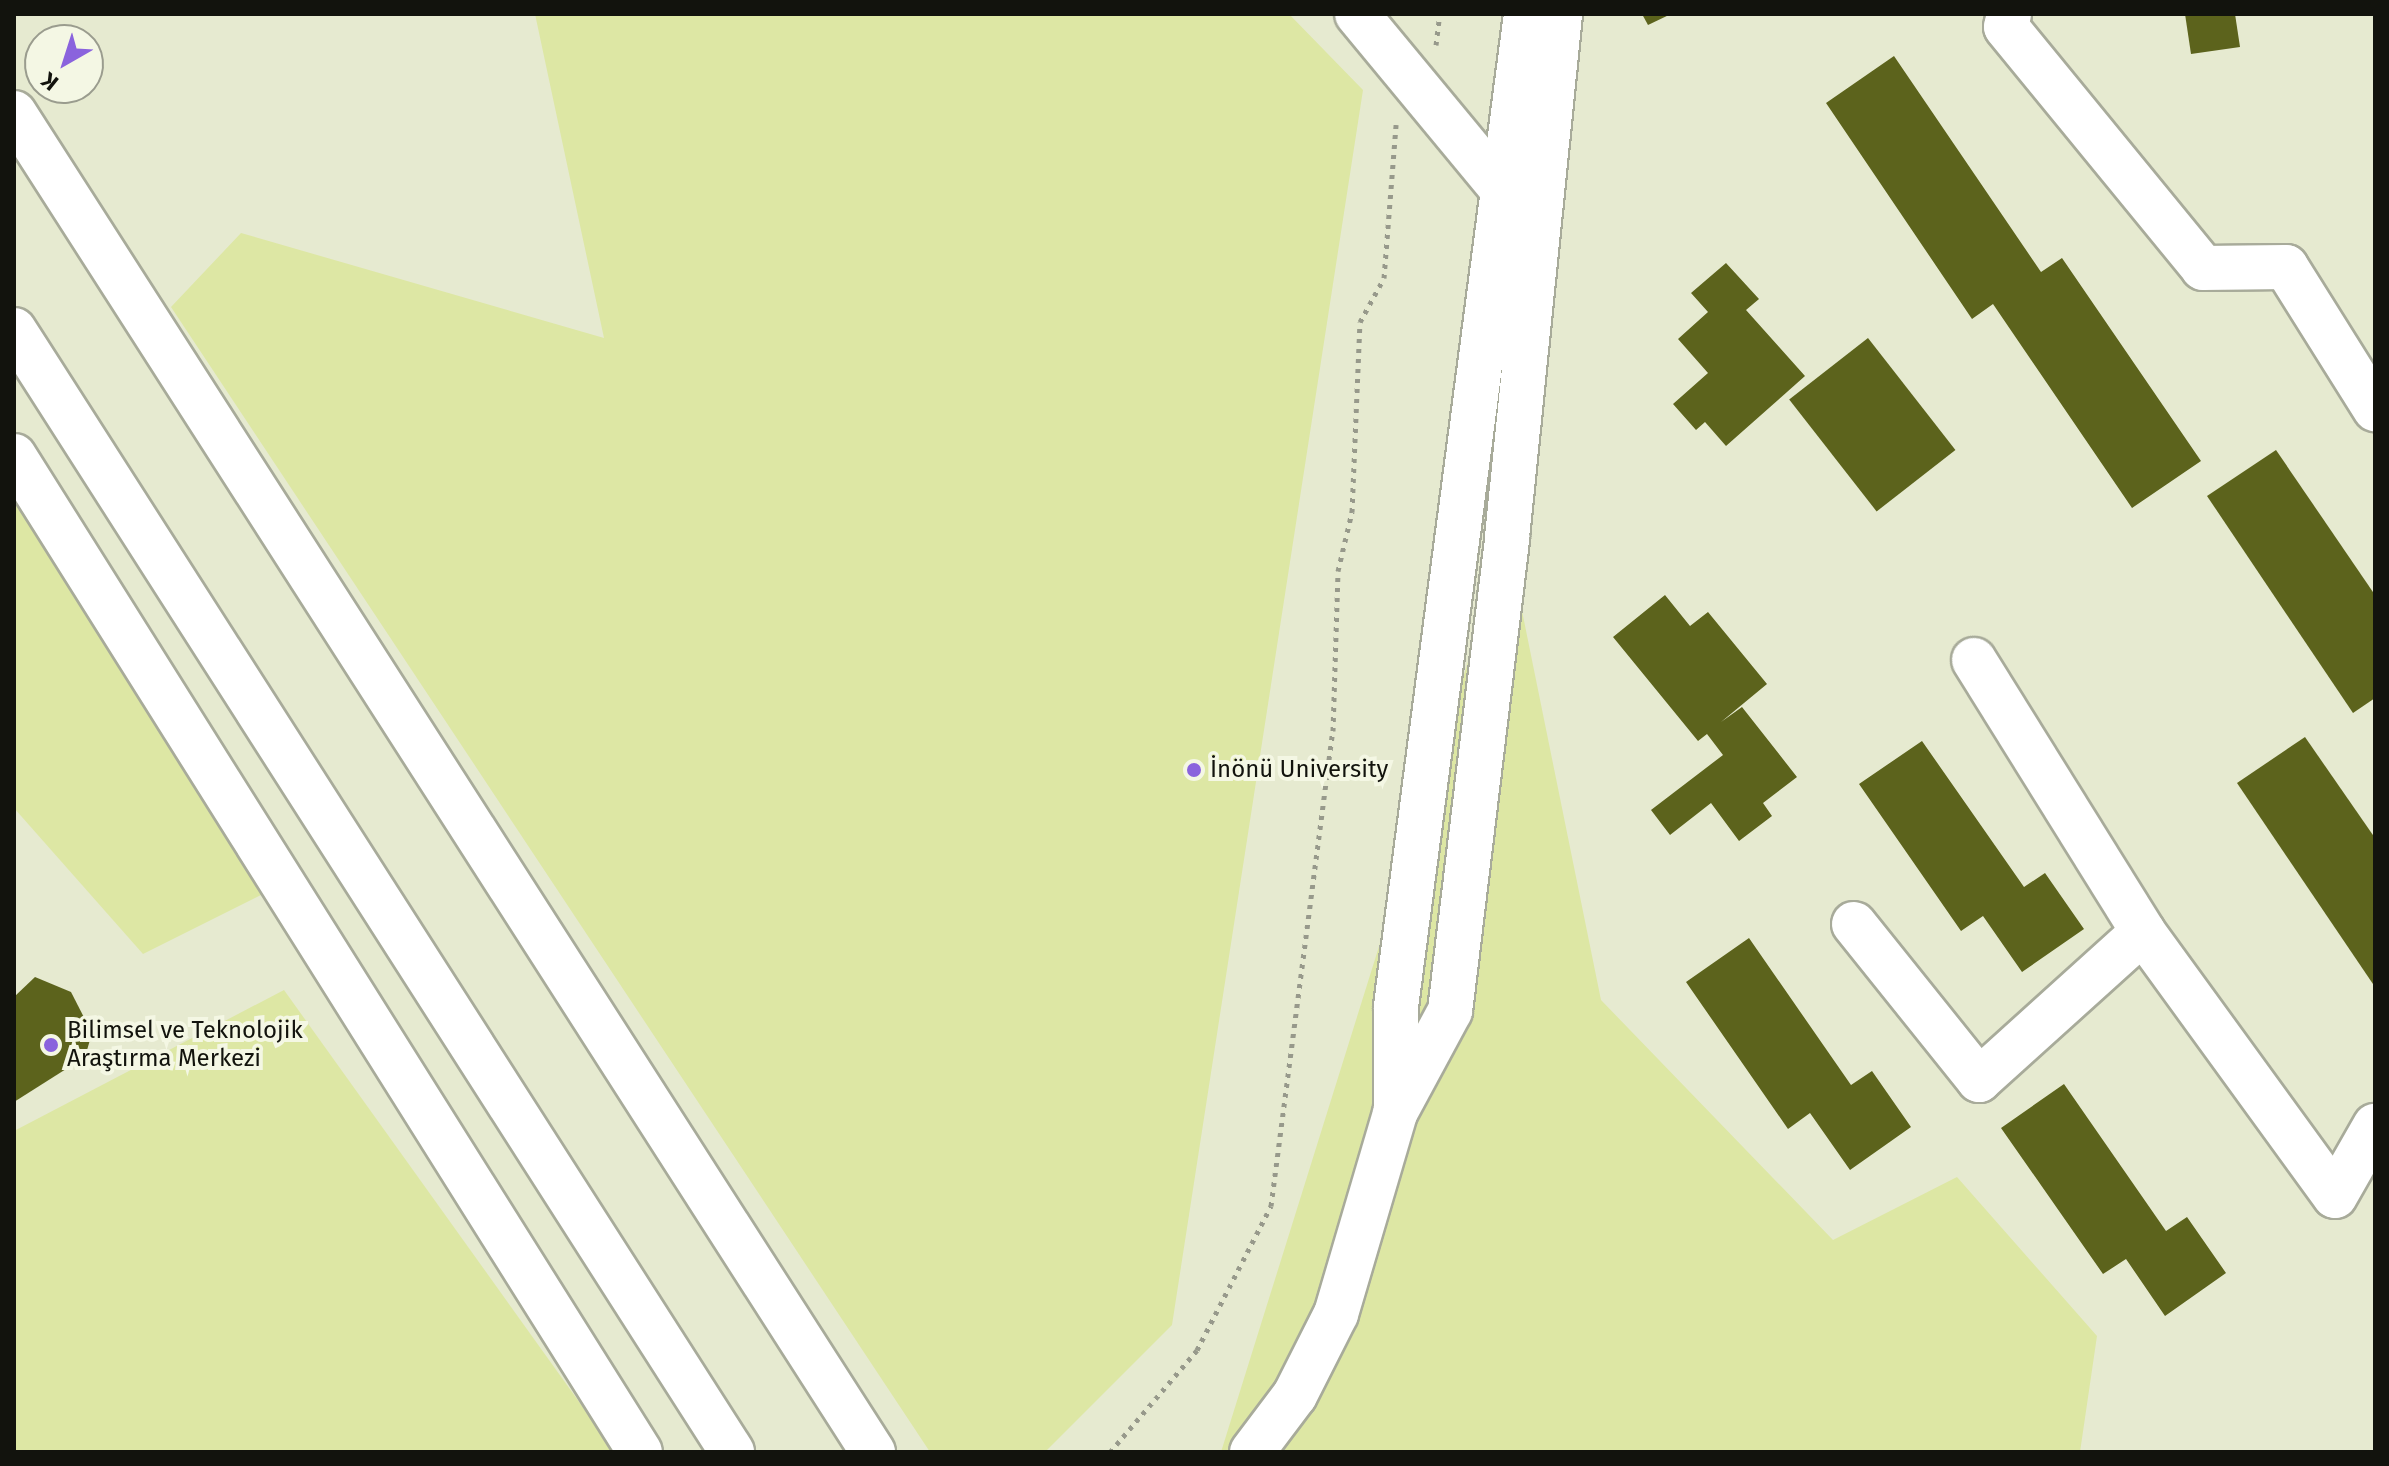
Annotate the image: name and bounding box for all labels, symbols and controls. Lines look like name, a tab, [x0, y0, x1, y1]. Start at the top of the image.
north arrow	[24, 24, 104, 104]
text: K	[36, 67, 64, 96]
place label: İnönü University	[1210, 756, 1388, 784]
marker: İnönü University	[1185, 761, 1203, 779]
place label: Bilimsel ve Teknolojik Araştırma Merkezi	[67, 1017, 303, 1073]
marker: Bilimsel ve Teknolojik Araştırma Merkezi	[42, 1036, 60, 1054]

